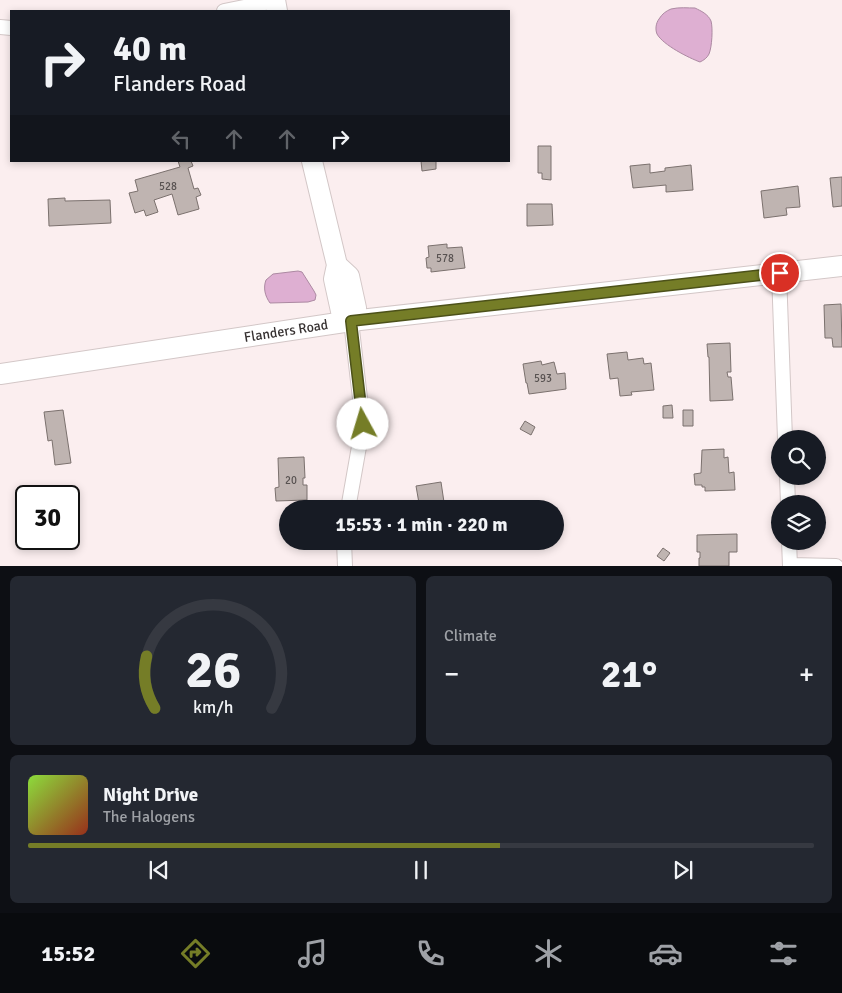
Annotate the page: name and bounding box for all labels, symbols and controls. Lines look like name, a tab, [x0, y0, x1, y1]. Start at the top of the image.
text: 40 m	[113, 27, 187, 70]
icon: right	[30, 30, 95, 95]
text: Flanders Road	[113, 70, 246, 97]
icon: left	[167, 125, 195, 153]
icon: ahead	[220, 125, 248, 153]
icon: ahead	[273, 125, 301, 153]
icon: right	[326, 125, 354, 153]
house number: 528	[159, 180, 177, 193]
house number: 578	[436, 252, 454, 265]
pin	[759, 252, 801, 294]
icon: arrive	[766, 259, 794, 287]
street label: Flanders Road	[243, 316, 329, 346]
house number: 593	[534, 372, 552, 385]
position arrow	[336, 397, 388, 449]
map controls	[771, 430, 826, 550]
button: search	[771, 430, 826, 485]
house number: 20	[285, 474, 297, 487]
speed limit sign: 30	[15, 485, 80, 550]
button: layers	[771, 495, 826, 550]
text: 15:53 · 1 min · 220 m	[335, 513, 508, 537]
text: Climate	[444, 626, 497, 646]
text: 26	[185, 638, 241, 702]
text: 21°	[601, 651, 657, 698]
text: −	[444, 657, 459, 691]
text: +	[799, 657, 814, 691]
text: km/h	[193, 696, 233, 718]
text: Night Drive	[103, 783, 198, 807]
text: The Halogens	[103, 807, 195, 827]
icon: previous	[145, 856, 173, 884]
icon: pause	[407, 856, 435, 884]
icon: next	[669, 856, 697, 884]
icon: directions	[178, 936, 213, 971]
icon: music	[295, 936, 330, 971]
icon: phone	[413, 936, 448, 971]
icon: climate	[531, 936, 566, 971]
icon: car	[648, 936, 683, 971]
icon: filters	[766, 936, 801, 971]
text: 15:52	[41, 940, 95, 967]

